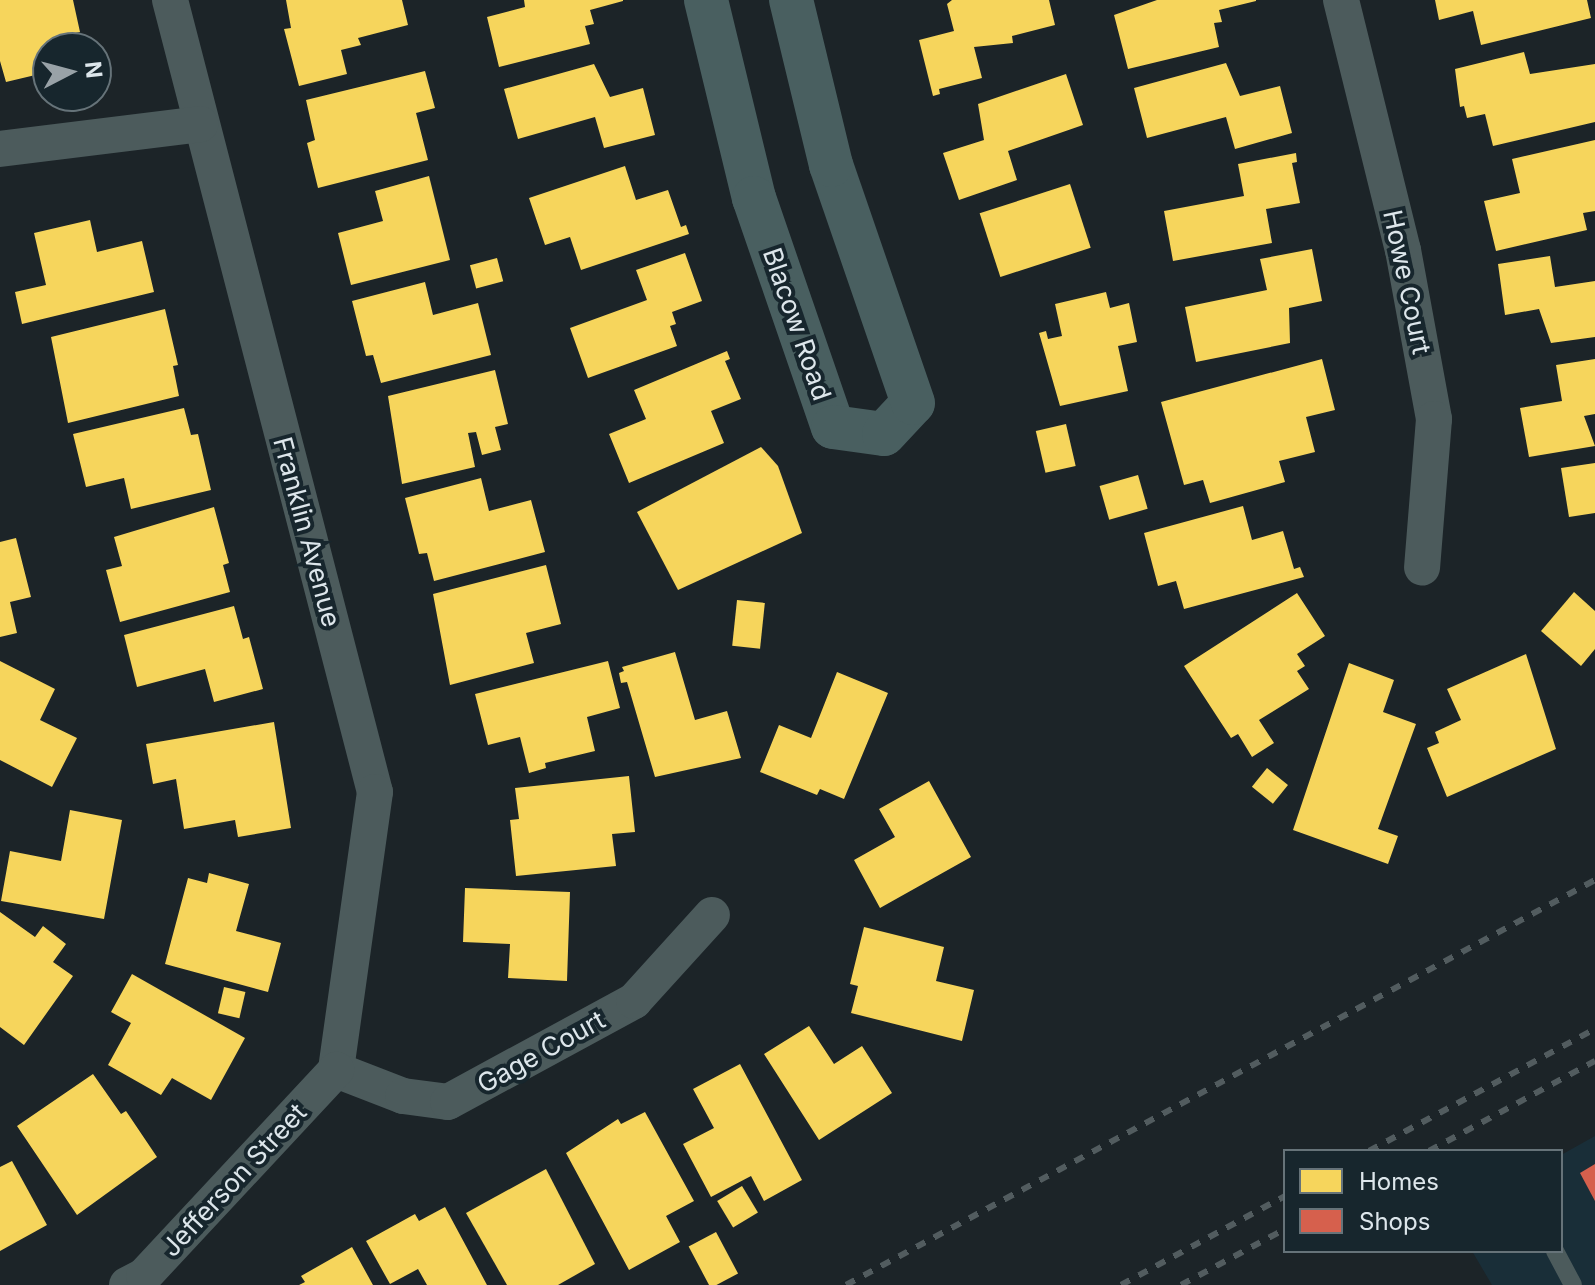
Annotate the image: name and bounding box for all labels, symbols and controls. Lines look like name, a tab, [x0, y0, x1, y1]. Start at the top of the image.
north arrow	[32, 32, 112, 112]
text: N	[80, 60, 108, 79]
street label: Howe Court	[1377, 207, 1437, 357]
street label: Blacow Road	[756, 244, 838, 404]
street label: Franklin Avenue	[267, 434, 347, 630]
street label: Gage Court	[472, 1004, 610, 1100]
street label: Jefferson Street	[155, 1097, 313, 1263]
legend	[1283, 1149, 1563, 1253]
text: Homes	[1359, 1167, 1439, 1196]
text: Shops	[1359, 1207, 1430, 1236]

